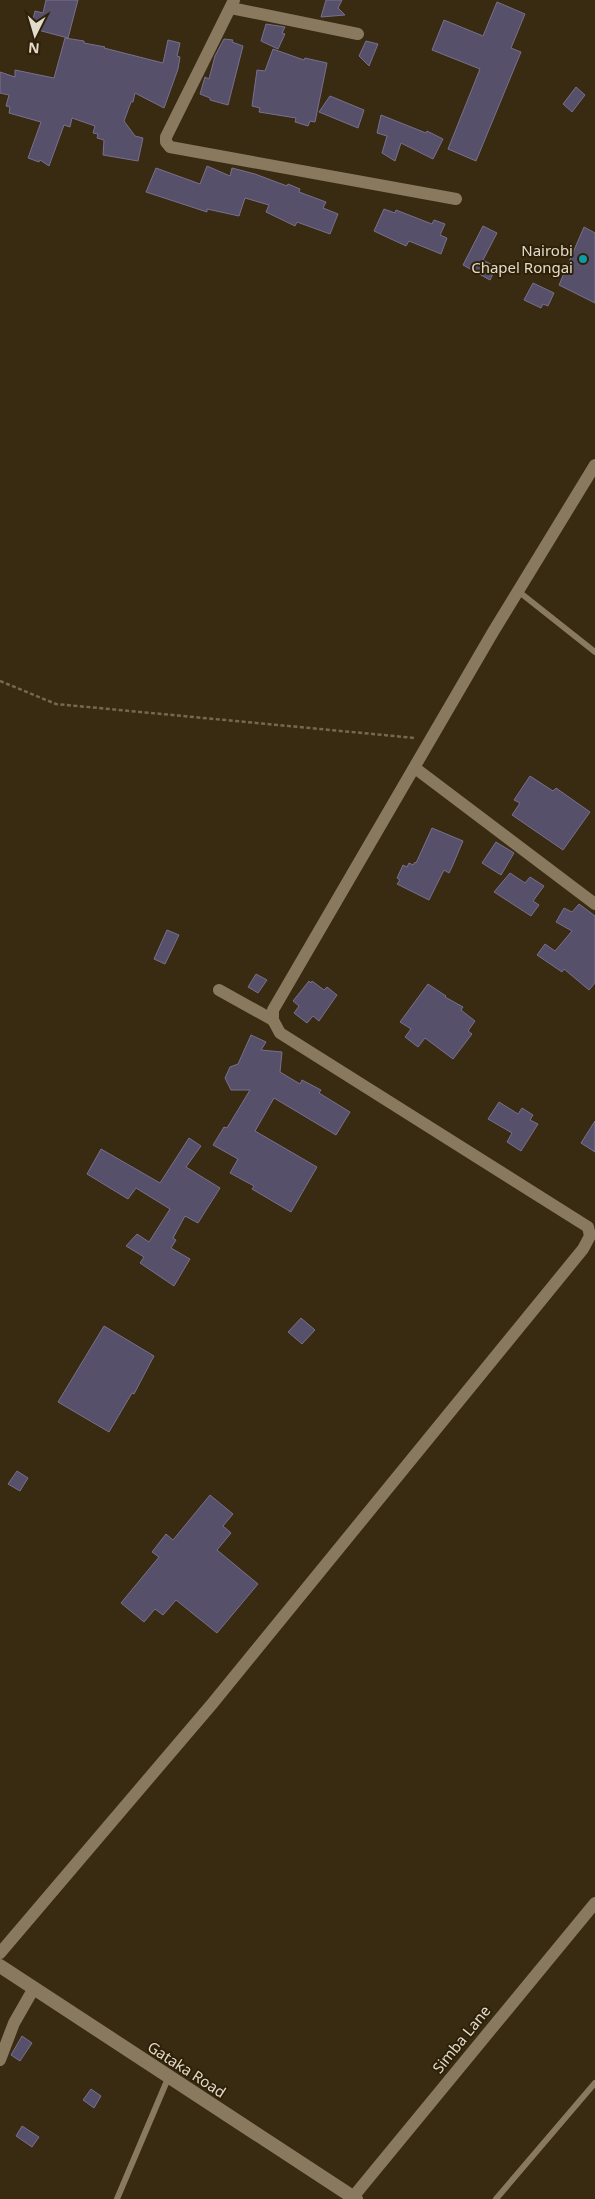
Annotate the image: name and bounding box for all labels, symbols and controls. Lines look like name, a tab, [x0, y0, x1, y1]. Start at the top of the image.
north arrow	[10, 10, 60, 60]
text: N	[27, 38, 40, 58]
place label: Nairobi Chapel Rongai	[471, 240, 573, 277]
marker: Nairobi Chapel Rongai	[577, 253, 589, 265]
street label: Simba Lane	[428, 2001, 494, 2077]
street label: Gataka Road	[144, 2036, 230, 2102]

